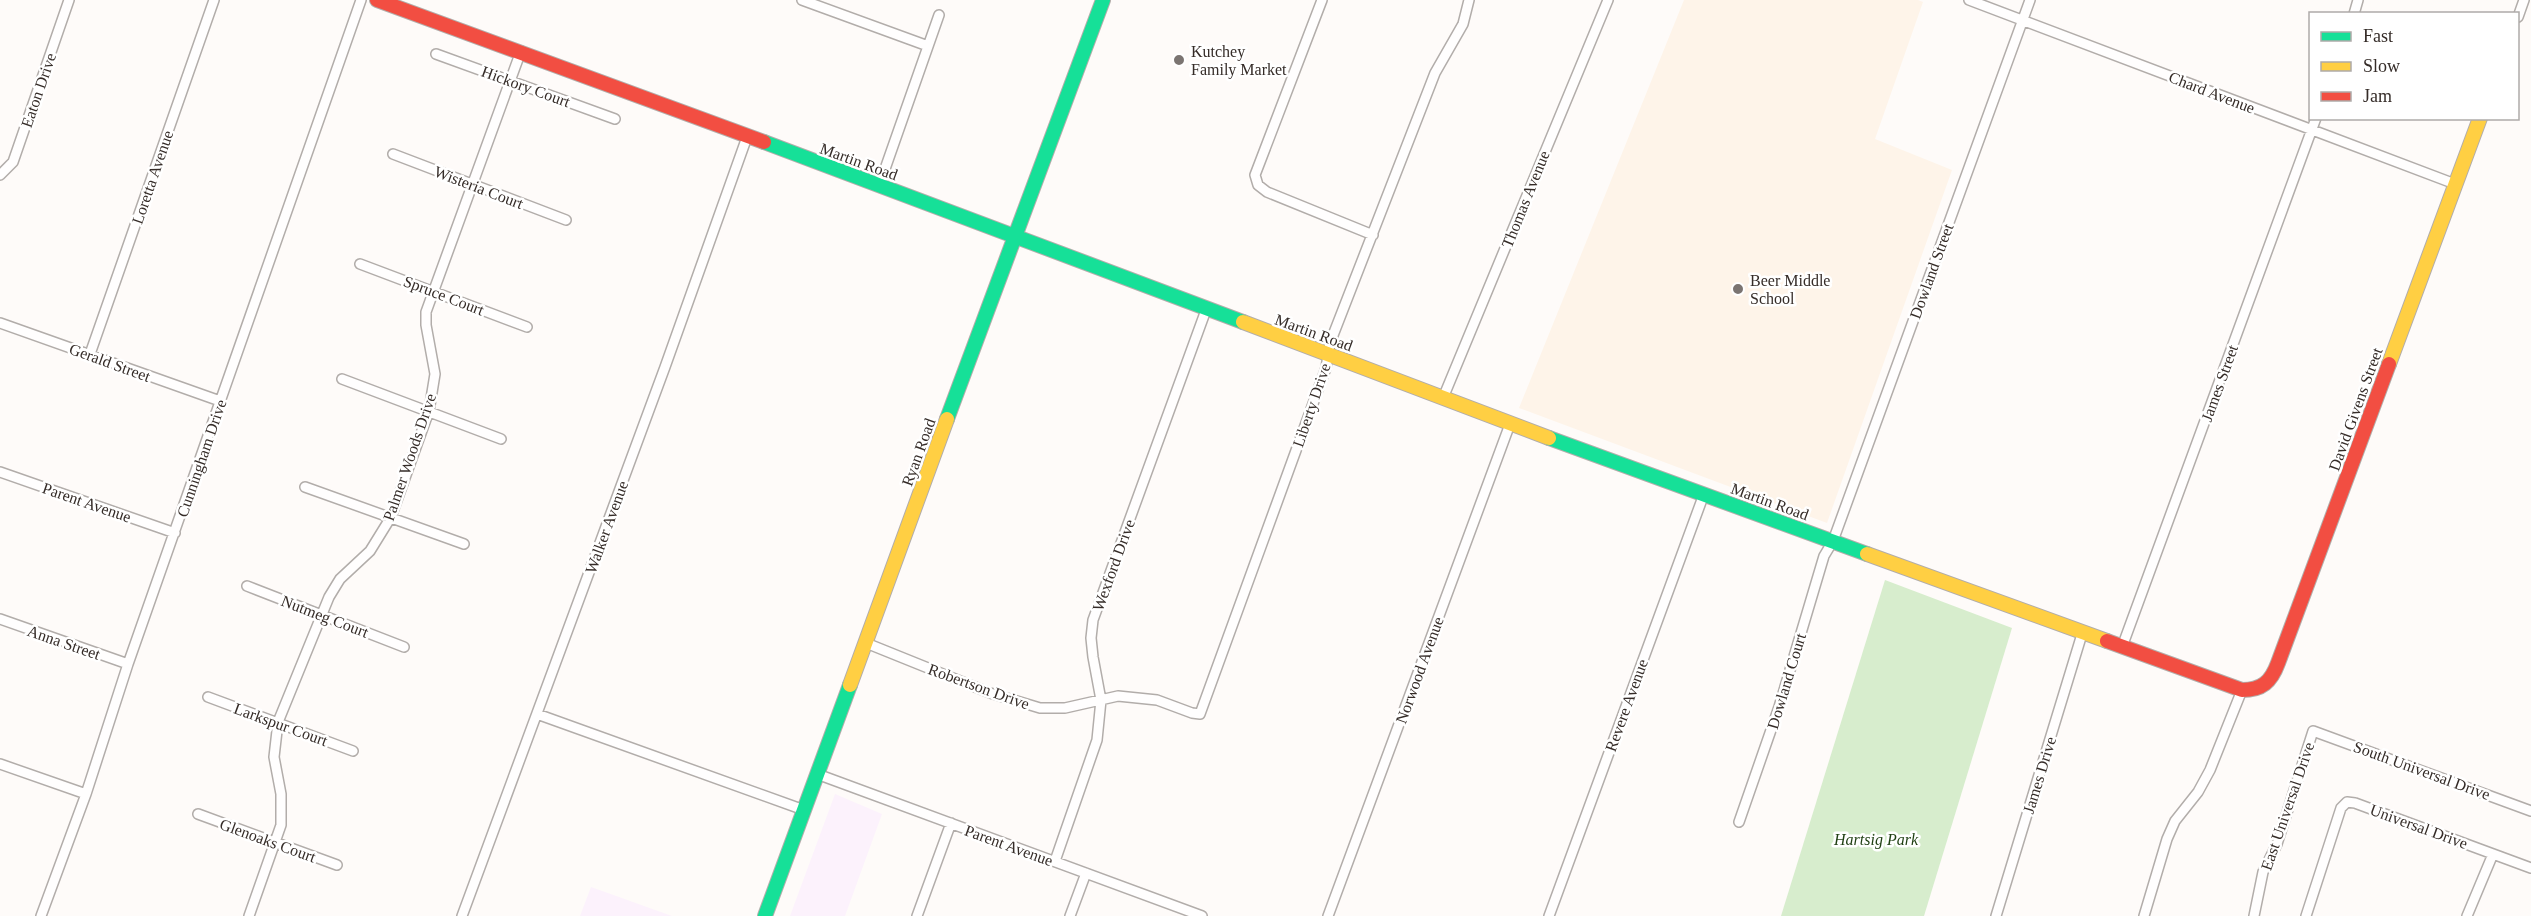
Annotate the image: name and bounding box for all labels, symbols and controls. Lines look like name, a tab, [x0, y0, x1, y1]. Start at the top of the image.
legend	[2309, 12, 2519, 120]
text: Fast	[2363, 26, 2393, 46]
place label: Kutchey Family Market	[1191, 43, 1287, 79]
street label: Eaton Drive	[18, 51, 59, 130]
marker: Kutchey Family Market	[1172, 53, 1186, 67]
text: Slow	[2363, 56, 2400, 76]
street label: Hickory Court	[479, 63, 573, 111]
street label: Chard Avenue	[2166, 68, 2257, 117]
text: Jam	[2363, 86, 2392, 106]
street label: Loretta Avenue	[129, 128, 176, 226]
street label: Martin Road	[818, 140, 900, 183]
street label: Thomas Avenue	[1498, 148, 1553, 250]
street label: Wisteria Court	[432, 163, 526, 212]
street label: Dowland Street	[1906, 221, 1957, 321]
street label: Spruce Court	[401, 272, 487, 320]
place label: Beer Middle School	[1750, 272, 1830, 307]
marker: Beer Middle School	[1731, 282, 1745, 296]
street label: Martin Road	[1273, 311, 1355, 354]
street label: Gerald Street	[67, 340, 153, 385]
street label: James Street	[2198, 342, 2241, 424]
street label: David Givens Street	[2325, 345, 2386, 473]
street label: Liberty Drive	[1289, 361, 1335, 450]
street label: Palmer Woods Drive	[380, 391, 439, 523]
street label: Cunningham Drive	[173, 397, 230, 519]
street label: Ryan Road	[898, 416, 940, 489]
street label: Walker Avenue	[582, 478, 631, 576]
street label: Parent Avenue	[40, 479, 133, 526]
street label: Martin Road	[1729, 480, 1811, 523]
street label: Wexford Drive	[1089, 517, 1138, 613]
street label: Nutmeg Court	[278, 592, 371, 642]
street label: Norwood Avenue	[1392, 615, 1447, 726]
street label: Anna Street	[25, 622, 103, 663]
street label: Dowland Court	[1764, 631, 1809, 731]
street label: Revere Avenue	[1602, 657, 1651, 754]
street label: Robertson Drive	[926, 660, 1032, 713]
street label: Larkspur Court	[231, 700, 330, 750]
street label: James Drive	[2020, 735, 2059, 816]
street label: South Universal Drive	[2351, 738, 2492, 803]
street label: East Universal Drive	[2258, 740, 2317, 872]
street label: Universal Drive	[2368, 801, 2470, 852]
street label: Glenoaks Court	[218, 815, 319, 866]
street label: Parent Avenue	[962, 822, 1055, 869]
park label: Hartsig Park	[1833, 831, 1919, 849]

